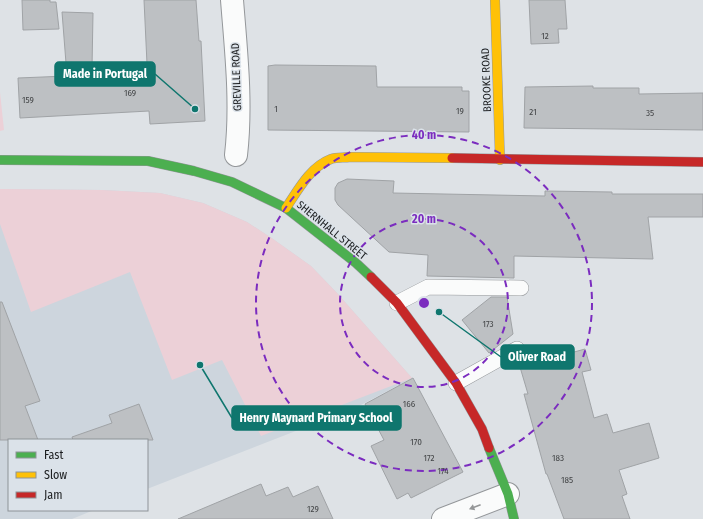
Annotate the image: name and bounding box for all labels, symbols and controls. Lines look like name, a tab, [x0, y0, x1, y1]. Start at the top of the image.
house number: 12	[541, 31, 549, 41]
street label: GREVILLE ROAD	[229, 43, 244, 111]
street label: BROOKE ROAD	[479, 48, 494, 112]
callout: Made in Portugal	[55, 62, 155, 86]
text: Made in Portugal	[63, 67, 148, 81]
house number: 169	[124, 88, 136, 98]
house number: 159	[22, 95, 34, 105]
house number: 1	[274, 104, 278, 114]
house number: 19	[456, 106, 464, 116]
house number: 21	[529, 107, 537, 117]
house number: 35	[646, 108, 654, 118]
text: 40 m	[412, 128, 436, 142]
street label: SHERNHALL STREET	[294, 198, 370, 263]
text: 20 m	[411, 212, 436, 226]
centre of rings	[417, 296, 431, 310]
house number: 173	[482, 319, 494, 329]
callout: Oliver Road	[501, 345, 574, 369]
text: Oliver Road	[508, 350, 566, 364]
house number: 166	[403, 399, 416, 409]
callout: Henry Maynard Primary School	[232, 406, 401, 430]
text: Henry Maynard Primary School	[239, 411, 393, 425]
house number: 170	[410, 437, 422, 447]
legend	[8, 439, 148, 511]
text: Fast	[44, 448, 63, 462]
house number: 172	[423, 453, 435, 463]
house number: 183	[552, 453, 564, 463]
house number: 174	[437, 466, 449, 476]
text: Slow	[44, 468, 67, 482]
house number: 185	[561, 475, 573, 485]
text: Jam	[44, 488, 62, 502]
house number: 129	[307, 504, 319, 514]
one-way arrow	[469, 504, 481, 510]

